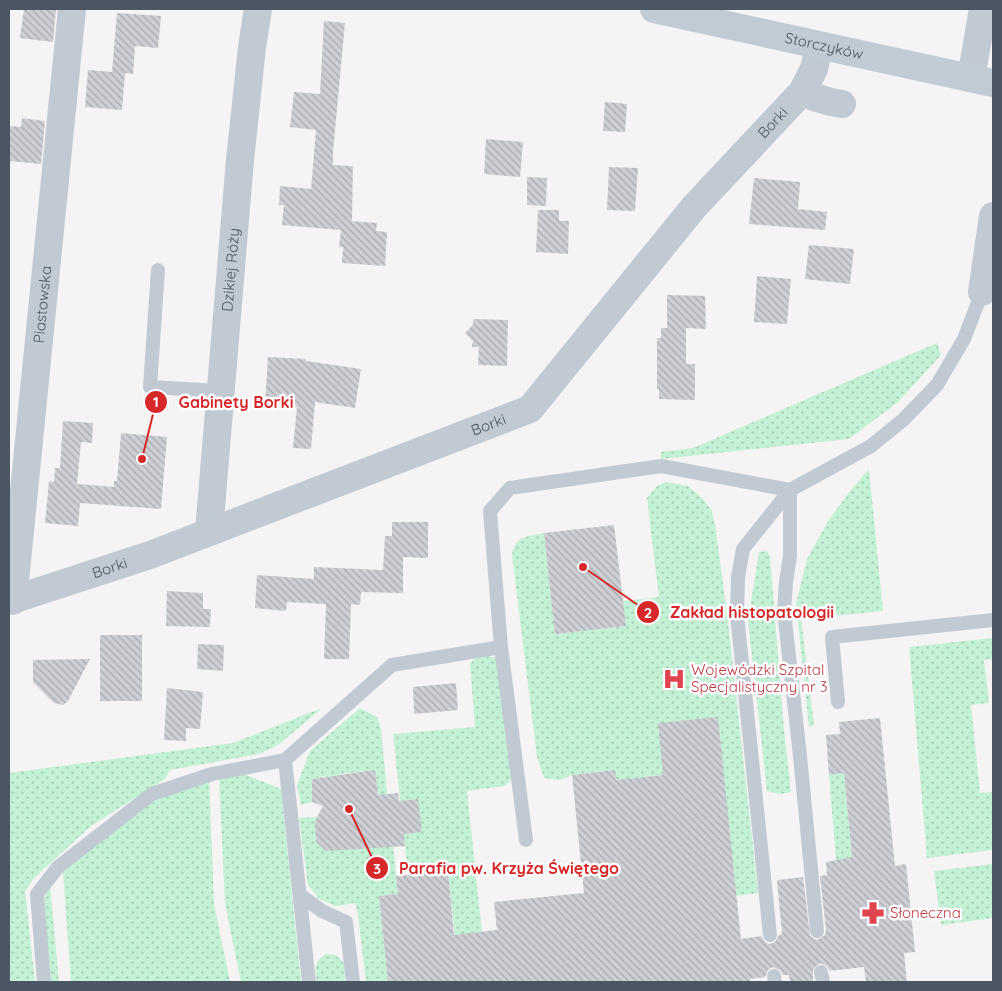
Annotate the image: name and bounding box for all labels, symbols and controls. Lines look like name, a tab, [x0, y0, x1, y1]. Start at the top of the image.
street label: Storczyków	[783, 28, 865, 63]
street label: Borki	[753, 103, 792, 142]
street label: Dzikiej Róży	[217, 227, 243, 312]
street label: Piastowska	[29, 265, 55, 344]
callout: Gabinety Borki	[144, 387, 304, 418]
text: 1	[153, 392, 159, 411]
text: Gabinety Borki	[179, 392, 293, 412]
street label: Borki	[468, 409, 509, 440]
street label: Borki	[90, 553, 130, 582]
callout: Zakład histopatologii	[635, 597, 844, 628]
text: Zakład histopatologii	[670, 602, 834, 622]
text: 2	[644, 603, 652, 622]
place label: Wojewódzki Szpital Specjalistyczny nr 3	[691, 660, 828, 696]
hospital icon: Wojewódzki Szpital Specjalistyczny nr 3	[661, 666, 687, 692]
callout: Parafia pw. Krzyża Świętego	[364, 853, 629, 884]
text: Parafia pw. Krzyża Świętego	[399, 858, 619, 878]
text: 3	[373, 859, 381, 878]
pharmacy icon: Słoneczna	[860, 900, 886, 926]
place label: Słoneczna	[890, 903, 961, 922]

